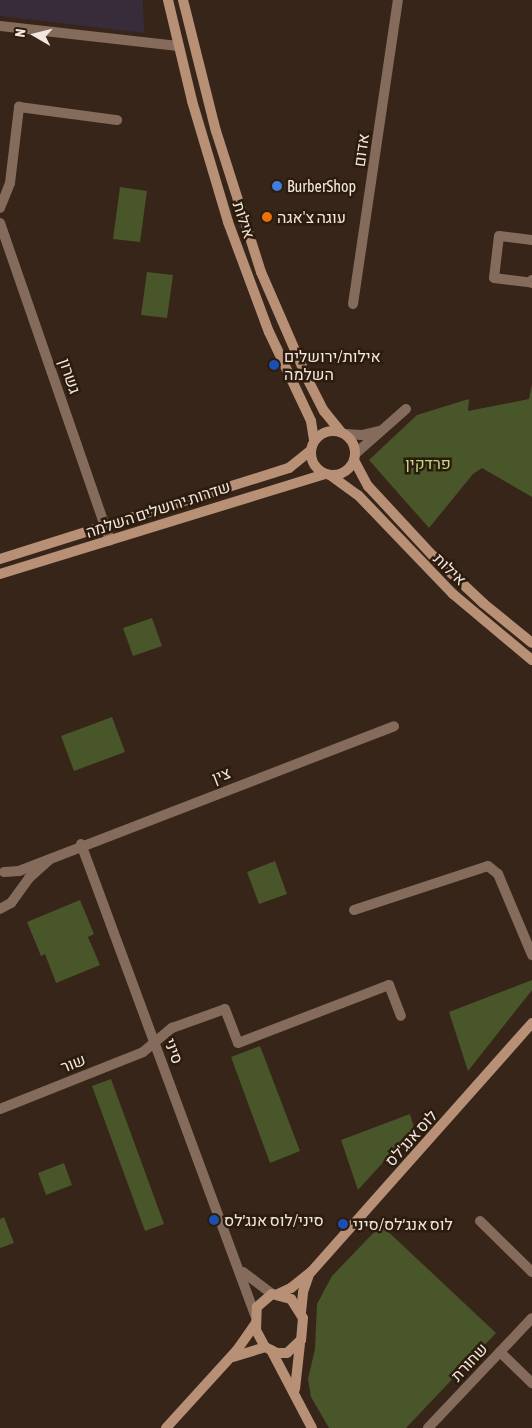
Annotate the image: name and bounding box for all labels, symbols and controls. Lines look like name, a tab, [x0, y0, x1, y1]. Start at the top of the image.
north arrow	[10, 10, 60, 60]
text: N	[12, 28, 29, 38]
street label: אדום	[349, 132, 373, 168]
place label: BurberShop	[287, 176, 356, 196]
marker: BurberShop	[271, 180, 283, 192]
street label: אילות	[229, 199, 259, 241]
place label: עוגה צ'אגה	[277, 207, 346, 227]
marker: עוגה צ'אגה	[261, 211, 273, 223]
place label: אילות/ירושלים השלמה	[284, 346, 381, 384]
street label: גשרון	[55, 356, 85, 396]
marker: אילות/ירושלים השלמה	[268, 359, 280, 371]
park label: פרדקין	[405, 453, 451, 473]
street label: שדרות ירושלים השלמה	[83, 477, 233, 541]
street label: אילות	[430, 549, 470, 589]
street label: צין	[209, 763, 233, 787]
street label: סיני	[160, 1036, 188, 1066]
street label: שור	[58, 1050, 88, 1076]
street label: לוס אנג'לס	[381, 1106, 441, 1170]
place label: סיני/לוס אנג׳לס	[224, 1210, 324, 1230]
marker: סיני/לוס אנג׳לס	[208, 1214, 220, 1226]
place label: לוס אנג׳לס/סיני	[353, 1214, 453, 1234]
marker: לוס אנג׳לס/סיני	[337, 1218, 349, 1230]
street label: שחורת	[447, 1339, 491, 1385]

